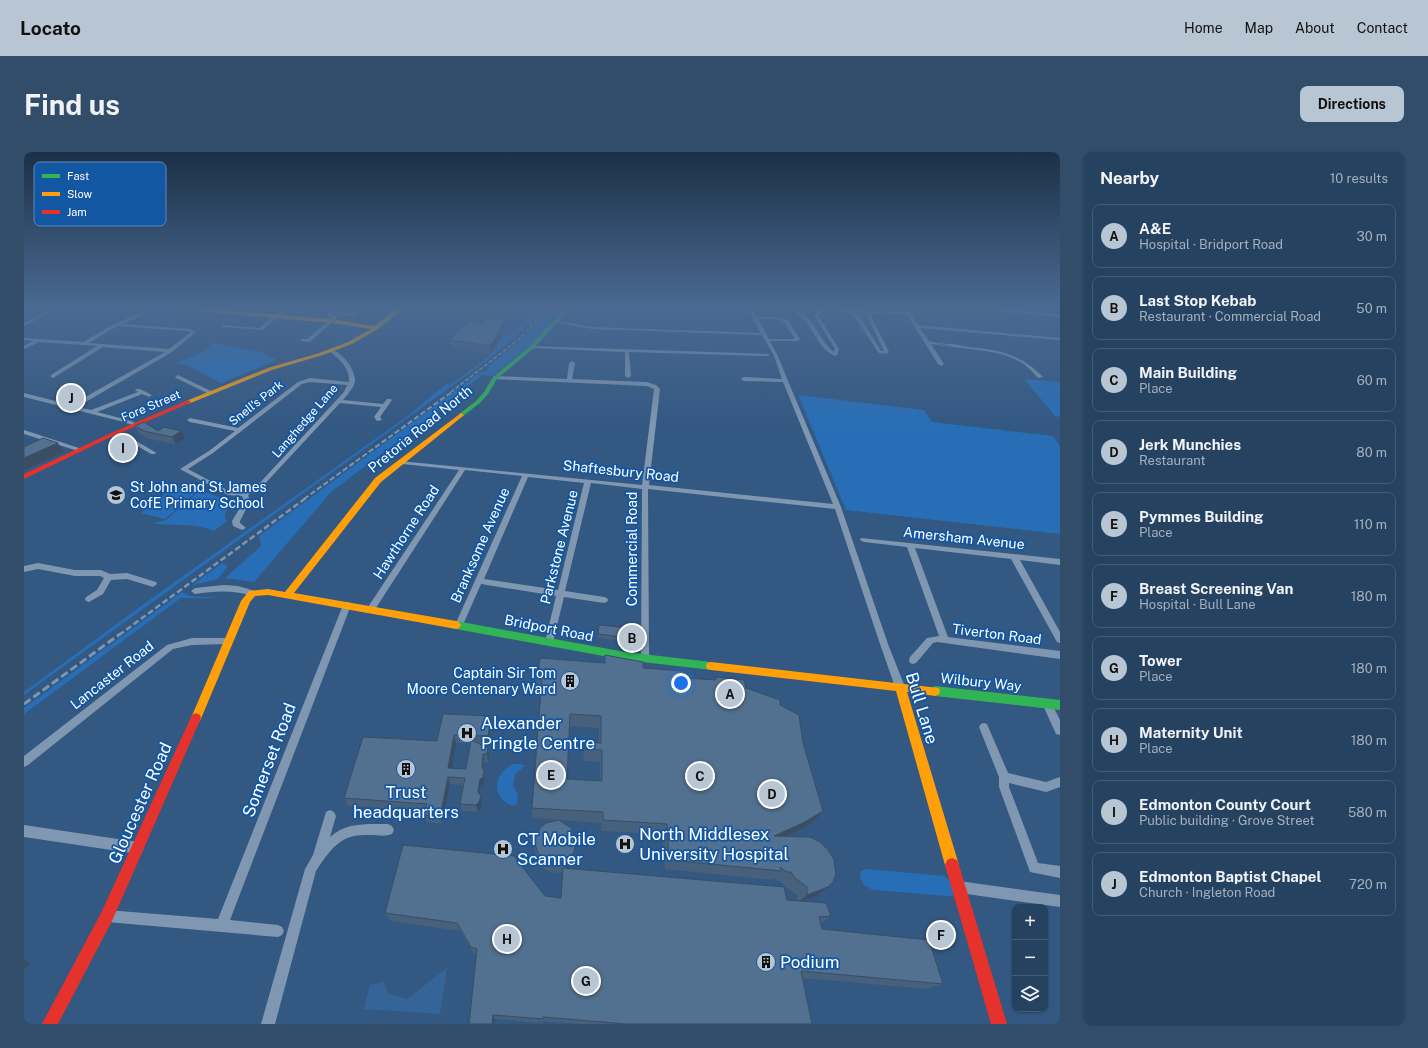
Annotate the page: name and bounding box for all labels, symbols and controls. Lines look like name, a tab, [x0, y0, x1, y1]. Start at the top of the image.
text: Locato	[20, 17, 81, 39]
text: Home	[1184, 20, 1223, 36]
text: Map	[1245, 20, 1273, 36]
text: About	[1295, 20, 1335, 36]
text: Contact	[1357, 20, 1408, 36]
button: Directions	[1300, 86, 1404, 122]
text: Find us	[24, 88, 120, 121]
legend	[34, 162, 166, 226]
text: Nearby	[1100, 168, 1159, 188]
text: Fast	[67, 170, 89, 182]
text: 10 results	[1330, 171, 1388, 186]
text: Slow	[67, 188, 93, 200]
text: Jam	[67, 206, 87, 218]
text: A&E	[1139, 220, 1171, 237]
text: A	[1109, 229, 1119, 244]
text: 30 m	[1357, 229, 1387, 244]
text: Hospital · Bridport Road	[1139, 237, 1283, 252]
text: Last Stop Kebab	[1139, 292, 1256, 309]
text: B	[1110, 301, 1118, 316]
text: 50 m	[1356, 301, 1387, 316]
text: Restaurant · Commercial Road	[1139, 309, 1321, 324]
text: Main Building	[1139, 364, 1237, 381]
text: C	[1109, 373, 1119, 388]
text: 60 m	[1357, 373, 1387, 388]
street label: Snell's Park	[226, 377, 286, 429]
street label: Langhedge Lane	[269, 381, 341, 461]
text: Place	[1139, 381, 1173, 396]
street label: Pretoria Road North	[365, 382, 475, 476]
pin: J	[58, 383, 84, 413]
street label: Fore Street	[119, 387, 183, 425]
pin: I	[110, 433, 136, 463]
text: Jerk Munchies	[1139, 436, 1241, 453]
text: D	[1109, 445, 1119, 460]
text: 80 m	[1356, 445, 1387, 460]
text: Restaurant	[1139, 453, 1205, 468]
street label: Shaftesbury Road	[562, 457, 680, 485]
place label: St John and St James CofE Primary School	[130, 479, 267, 511]
street label: Hawthorne Road	[370, 482, 442, 582]
school or university icon: St John and St James CofE Primary School	[105, 484, 127, 506]
street label: Branksome Avenue	[447, 485, 513, 605]
street label: Parkstone Avenue	[537, 488, 581, 606]
street label: Commercial Road	[624, 492, 640, 606]
text: Pymmes Building	[1139, 508, 1264, 525]
text: E	[1110, 517, 1118, 532]
text: 110 m	[1354, 517, 1387, 532]
street label: Amersham Avenue	[903, 524, 1026, 552]
text: Place	[1139, 525, 1173, 540]
text: Breast Screening Van	[1139, 580, 1293, 597]
text: F	[1110, 589, 1118, 604]
text: 180 m	[1351, 589, 1387, 604]
text: Hospital · Bull Lane	[1139, 597, 1256, 612]
street label: Bridport Road	[503, 612, 595, 644]
street label: Tiverton Road	[952, 621, 1042, 647]
pin: B	[619, 623, 645, 653]
street label: Lancaster Road	[67, 638, 157, 712]
text: Tower	[1139, 652, 1182, 669]
text: G	[1109, 661, 1119, 676]
text: 180 m	[1351, 661, 1387, 676]
place label: Captain Sir Tom Moore Centenary Ward	[407, 665, 556, 697]
text: Place	[1139, 669, 1173, 684]
building icon: Captain Sir Tom Moore Centenary Ward	[559, 670, 581, 692]
street label: Bull Lane	[902, 670, 942, 746]
street label: Wilbury Way	[940, 670, 1023, 694]
your location	[671, 673, 691, 693]
pin: A	[717, 679, 743, 709]
street label: Somerset Road	[238, 700, 300, 820]
place label: Alexander Pringle Centre	[481, 713, 595, 753]
hospital icon: Alexander Pringle Centre	[456, 722, 478, 744]
text: Maternity Unit	[1139, 724, 1243, 741]
text: H	[1109, 733, 1119, 748]
text: 180 m	[1351, 733, 1387, 748]
street label: Gloucester Road	[104, 739, 176, 867]
text: Place	[1139, 741, 1173, 756]
building icon: Trust headquarters	[395, 758, 417, 780]
pin: E	[538, 760, 564, 790]
pin: C	[687, 761, 713, 791]
pin: D	[759, 779, 785, 809]
place label: Trust headquarters	[353, 782, 459, 822]
text: Edmonton County Court	[1139, 796, 1311, 813]
text: I	[1112, 805, 1116, 820]
text: 580 m	[1348, 805, 1387, 820]
text: Public building · Grove Street	[1139, 813, 1315, 828]
place label: North Middlesex University Hospital	[639, 824, 789, 864]
place label: CT Mobile Scanner	[517, 829, 596, 869]
hospital icon: North Middlesex University Hospital	[614, 833, 636, 855]
hospital icon: CT Mobile Scanner	[492, 838, 514, 860]
text: Edmonton Baptist Chapel	[1139, 868, 1321, 885]
text: J	[1111, 877, 1117, 892]
text: 720 m	[1349, 877, 1387, 892]
text: Church · Ingleton Road	[1139, 885, 1275, 900]
map controls	[1012, 904, 1048, 1012]
button: +	[1012, 904, 1048, 940]
pin: F	[928, 920, 954, 950]
pin: H	[494, 924, 520, 954]
button: −	[1012, 940, 1048, 976]
building icon: Podium	[755, 951, 777, 973]
place label: Podium	[780, 952, 839, 972]
pin: G	[573, 966, 599, 996]
button: layers	[1012, 976, 1048, 1012]

